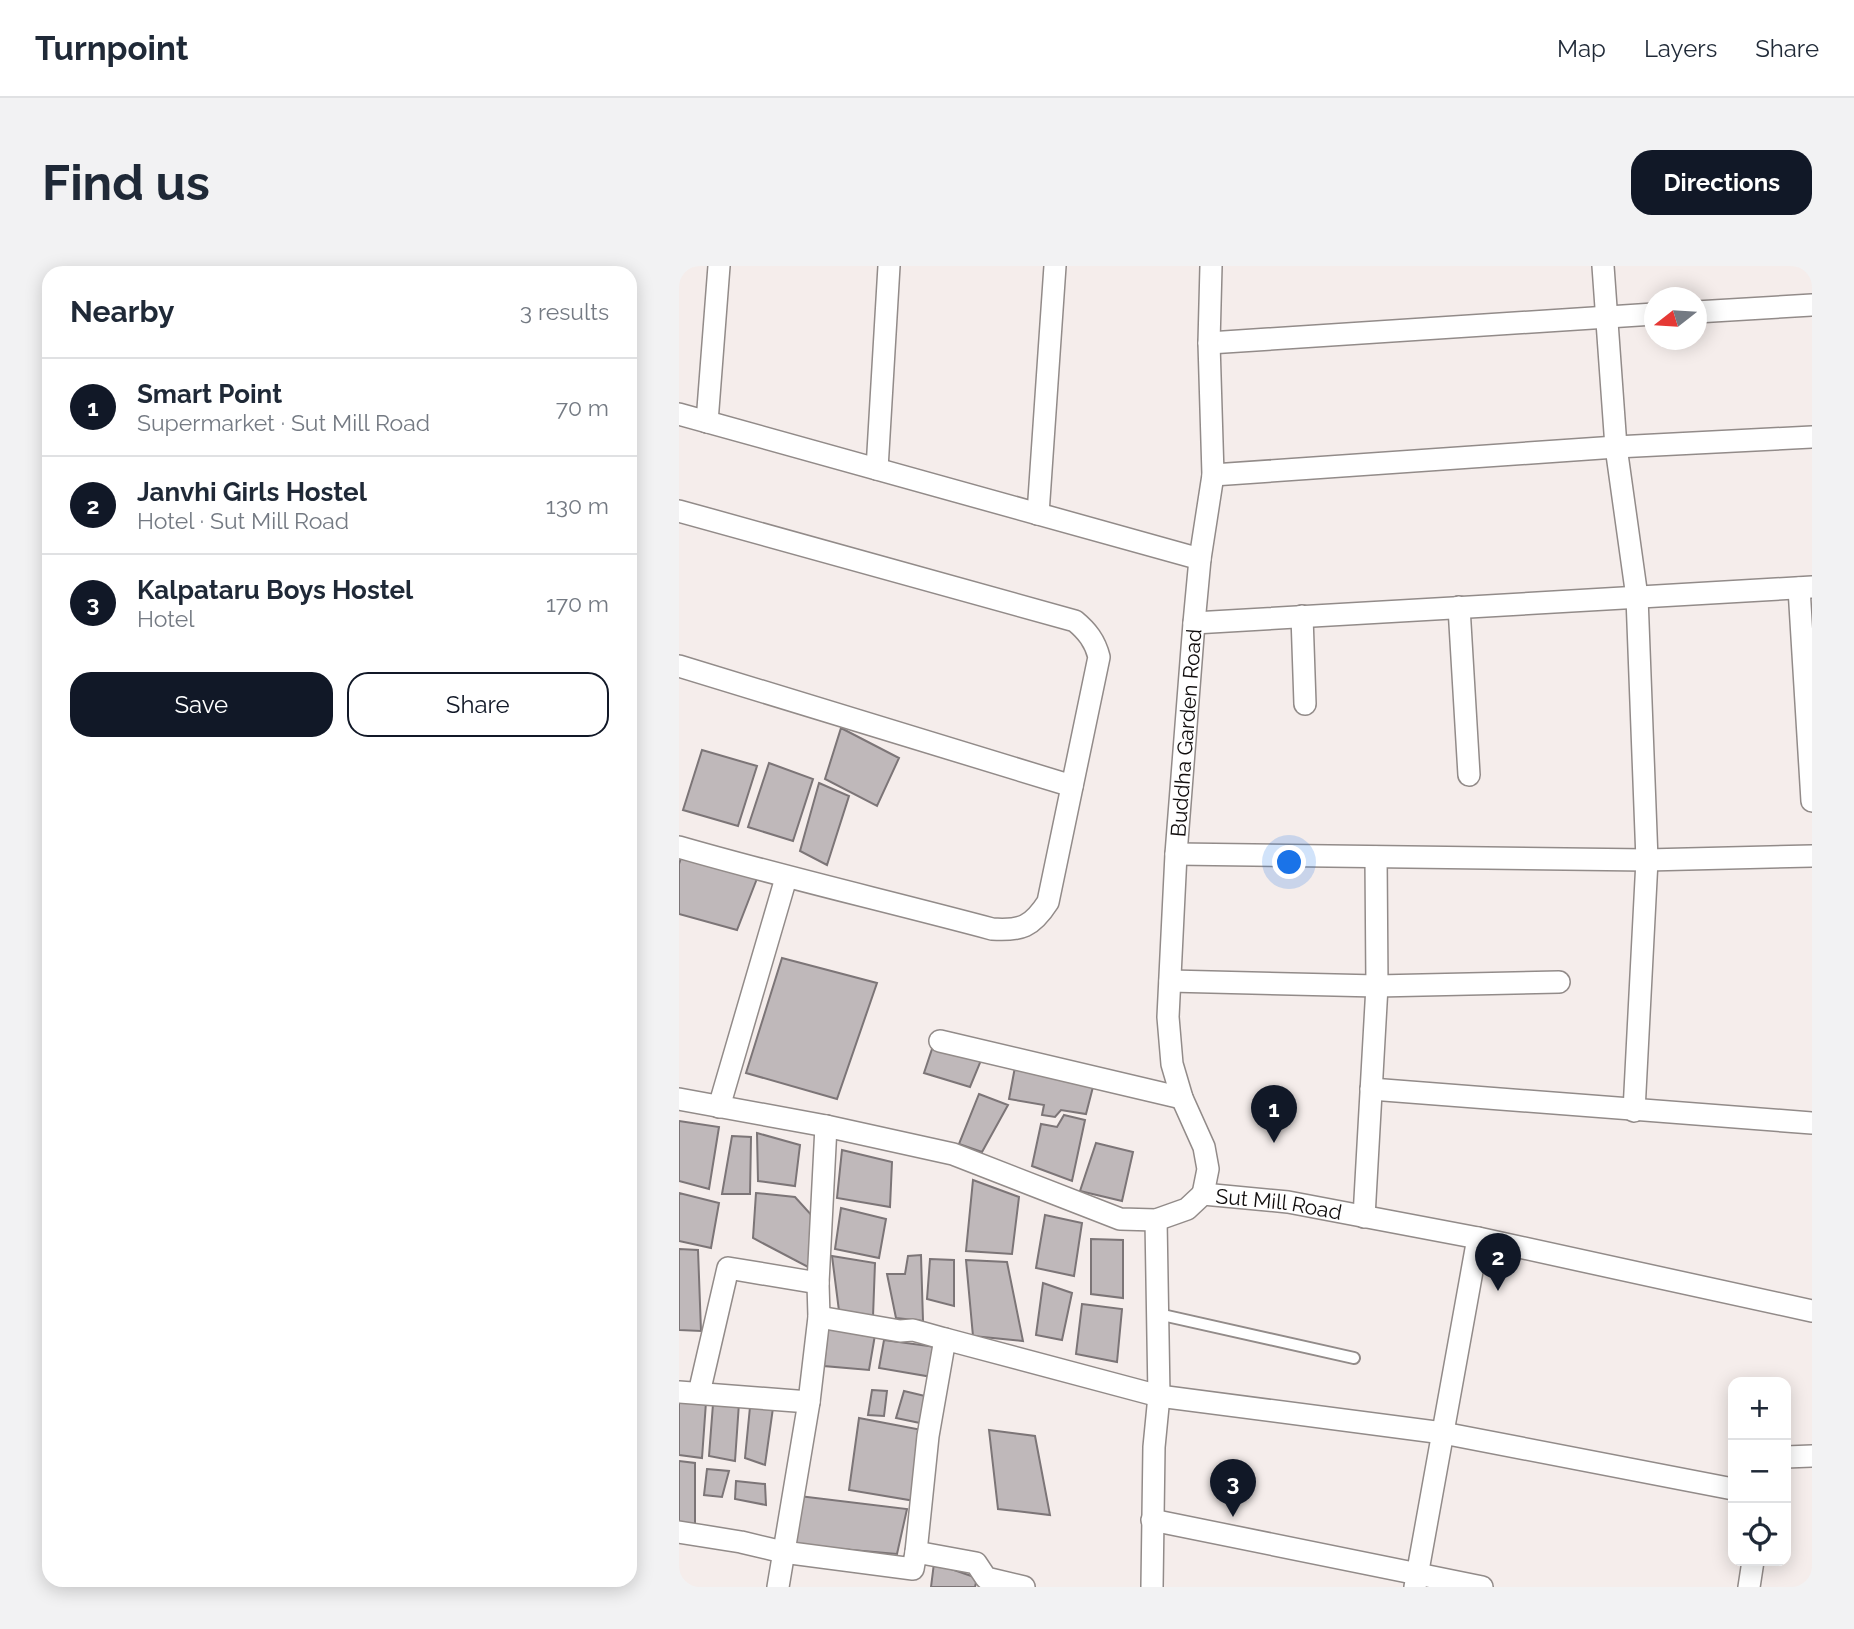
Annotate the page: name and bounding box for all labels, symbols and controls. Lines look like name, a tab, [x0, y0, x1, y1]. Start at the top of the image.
text: Turnpoint	[35, 29, 188, 68]
text: Map	[1557, 34, 1606, 63]
text: Layers	[1644, 34, 1717, 63]
text: Share	[1755, 34, 1819, 63]
button: Directions	[1631, 150, 1812, 215]
text: Find us	[42, 154, 210, 211]
north arrow	[1644, 287, 1707, 350]
text: Nearby	[70, 294, 174, 329]
text: 3 results	[520, 298, 609, 325]
text: Smart Point	[137, 379, 282, 409]
text: 1	[87, 394, 99, 421]
text: 70 m	[556, 394, 609, 421]
text: Supermarket · Sut Mill Road	[137, 409, 430, 436]
text: Janvhi Girls Hostel	[137, 477, 367, 507]
text: 2	[87, 492, 99, 519]
text: 130 m	[546, 492, 609, 519]
text: Hotel · Sut Mill Road	[137, 507, 349, 534]
text: Kalpataru Boys Hostel	[137, 575, 413, 605]
text: 3	[87, 590, 99, 617]
text: 170 m	[546, 590, 609, 617]
text: Hotel	[137, 605, 195, 632]
street label: Buddha Garden Road	[1165, 628, 1206, 838]
button: Save	[70, 672, 333, 737]
button: Share	[347, 672, 609, 737]
your location	[1272, 845, 1306, 879]
pin: 1	[1251, 1085, 1297, 1143]
street label: Sut Mill Road	[1215, 1183, 1344, 1224]
pin: 2	[1475, 1233, 1521, 1291]
map controls	[1728, 1377, 1791, 1566]
button: +	[1728, 1377, 1791, 1440]
button: −	[1728, 1440, 1791, 1503]
pin: 3	[1210, 1459, 1256, 1517]
button: locate	[1728, 1503, 1791, 1566]

